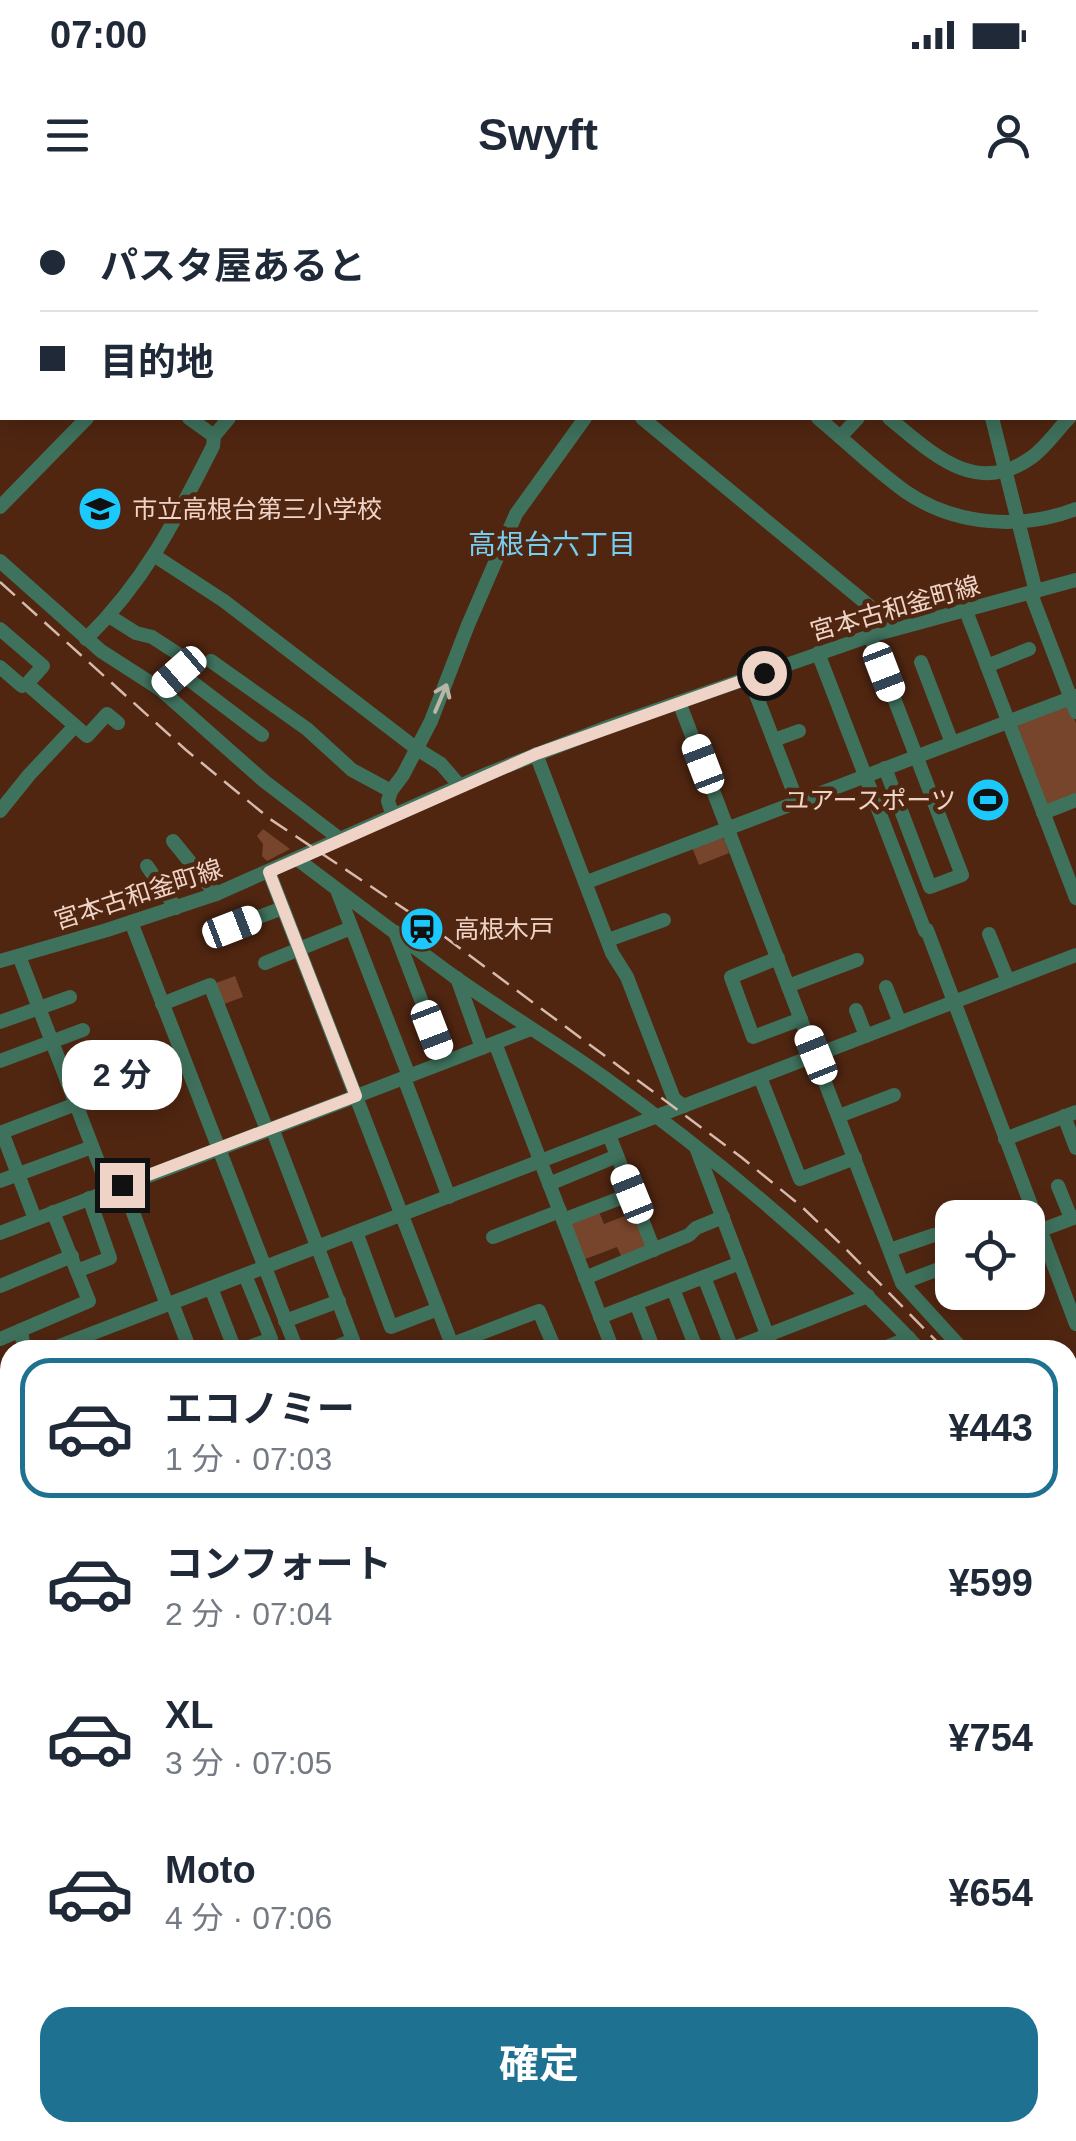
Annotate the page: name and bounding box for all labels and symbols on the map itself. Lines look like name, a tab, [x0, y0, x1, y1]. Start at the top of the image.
school or university icon: 市立高根台第三小学校	[77, 486, 123, 532]
place label: 市立高根台第三小学校	[132, 495, 382, 523]
district label: 高根台六丁目	[468, 529, 636, 560]
street label: 宮本古和釜町線	[807, 570, 983, 646]
car	[859, 639, 909, 705]
car	[147, 641, 211, 703]
route start	[742, 651, 787, 696]
one-way arrow	[433, 683, 451, 714]
car	[678, 731, 728, 797]
sports icon: ユアースポーツ	[965, 777, 1011, 823]
place label: ユアースポーツ	[784, 786, 956, 814]
street label: 宮本古和釜町線	[50, 854, 226, 934]
car	[199, 902, 265, 952]
station icon: 高根木戸	[399, 906, 445, 952]
place label: 高根木戸	[454, 915, 554, 943]
car	[407, 997, 457, 1063]
car	[791, 1022, 841, 1088]
callout: 2 分	[62, 1040, 182, 1110]
car	[607, 1161, 657, 1227]
route end	[100, 1163, 145, 1208]

